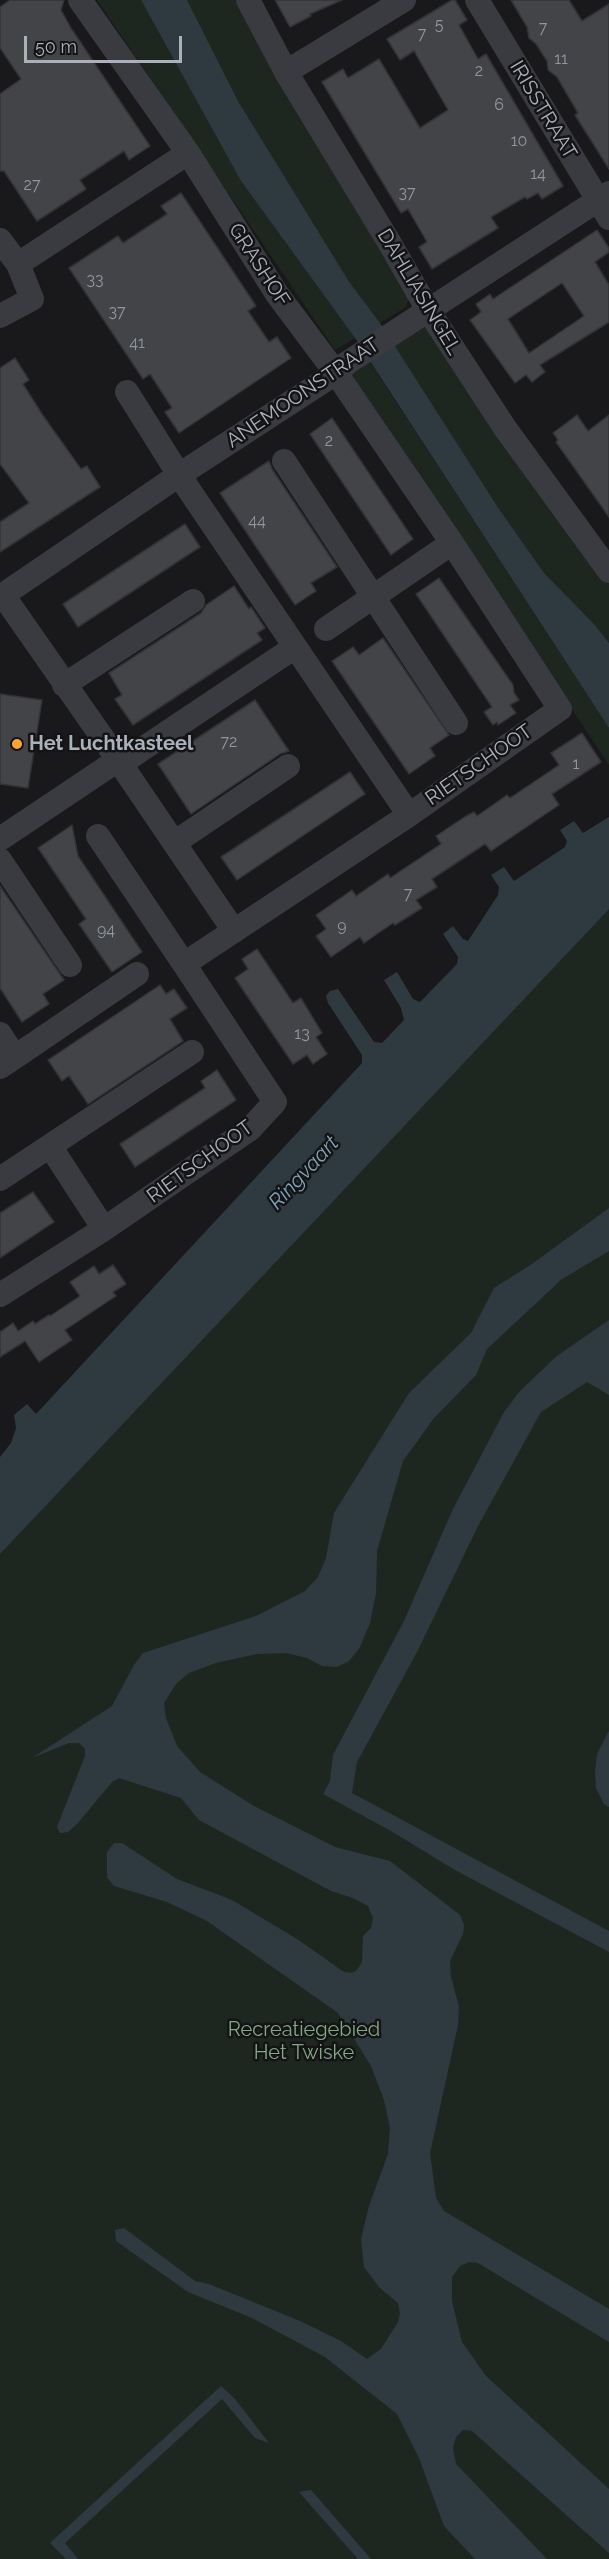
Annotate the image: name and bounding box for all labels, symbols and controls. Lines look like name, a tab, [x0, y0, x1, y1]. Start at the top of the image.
house number: 5	[435, 15, 443, 35]
house number: 7	[539, 18, 547, 38]
scale bar	[27, 24, 184, 62]
house number: 7	[418, 24, 426, 44]
text: 50 m	[35, 36, 77, 57]
house number: 11	[554, 49, 568, 69]
street label: IRISSTRAAT	[504, 57, 582, 163]
house number: 2	[475, 61, 483, 81]
house number: 6	[494, 95, 504, 115]
house number: 10	[511, 131, 527, 151]
house number: 14	[530, 164, 546, 184]
house number: 27	[24, 175, 40, 195]
house number: 37	[398, 183, 416, 203]
street label: GRASHOF	[223, 219, 295, 311]
street label: DAHLIASINGEL	[372, 225, 466, 359]
house number: 33	[86, 270, 104, 290]
house number: 37	[108, 302, 126, 322]
house number: 41	[129, 333, 145, 353]
street label: ANEMOONSTRAAT	[222, 333, 384, 453]
house number: 2	[325, 431, 333, 451]
house number: 44	[248, 511, 266, 531]
street label: RIETSCHOOT	[421, 719, 537, 811]
place label: Het Luchtkasteel	[29, 732, 193, 756]
house number: 72	[221, 732, 237, 752]
marker: Het Luchtkasteel	[10, 737, 24, 751]
house number: 1	[573, 754, 579, 774]
house number: 7	[404, 884, 412, 904]
house number: 9	[337, 916, 347, 936]
house number: 94	[97, 920, 115, 940]
house number: 13	[294, 1024, 310, 1044]
street label: RIETSCHOOT	[142, 1116, 258, 1208]
water label: Ringvaart	[264, 1131, 344, 1215]
park label: Recreatiegebied Het Twiske	[228, 2018, 380, 2065]

